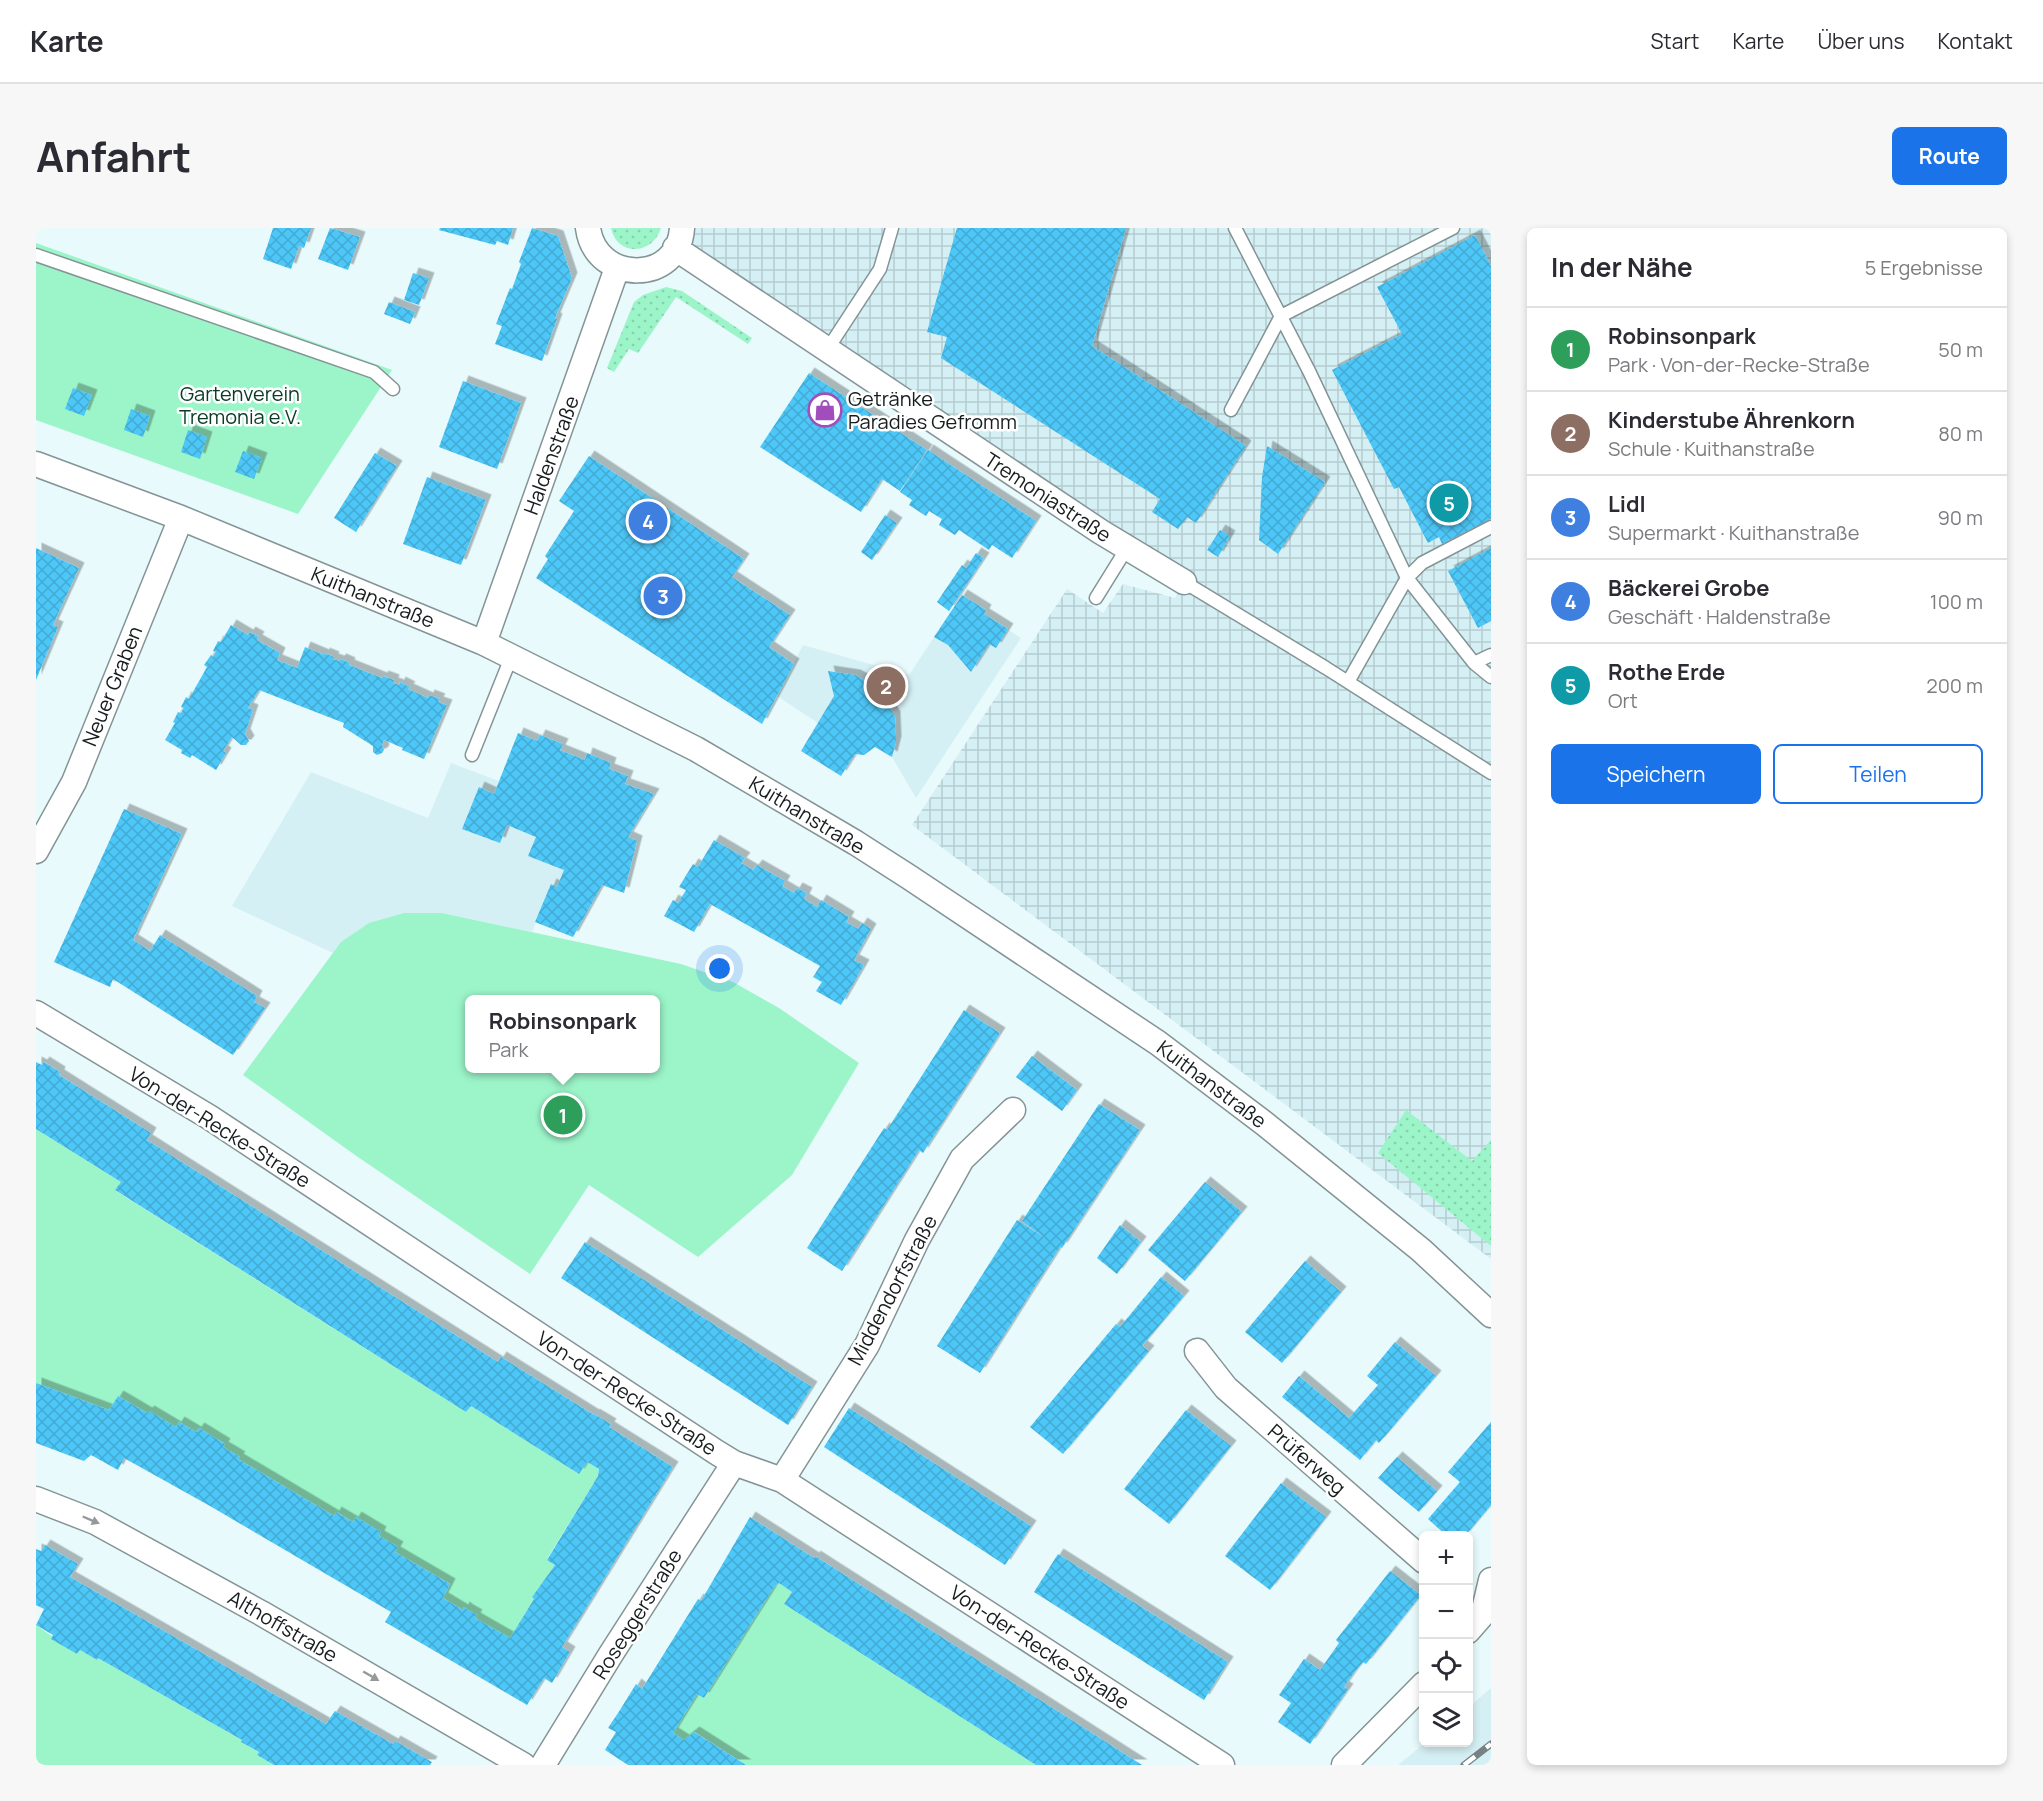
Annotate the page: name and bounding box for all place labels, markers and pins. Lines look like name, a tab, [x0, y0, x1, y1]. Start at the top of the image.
place label: Getränke Paradies Gefromm	[848, 385, 1017, 435]
shop icon: Getränke Paradies Gefromm	[807, 392, 843, 428]
pin: 5	[1430, 480, 1468, 526]
pin: 4	[628, 498, 668, 544]
pin: 3	[644, 574, 682, 619]
pin: 2	[866, 664, 906, 708]
pin: 1	[544, 1092, 582, 1138]

